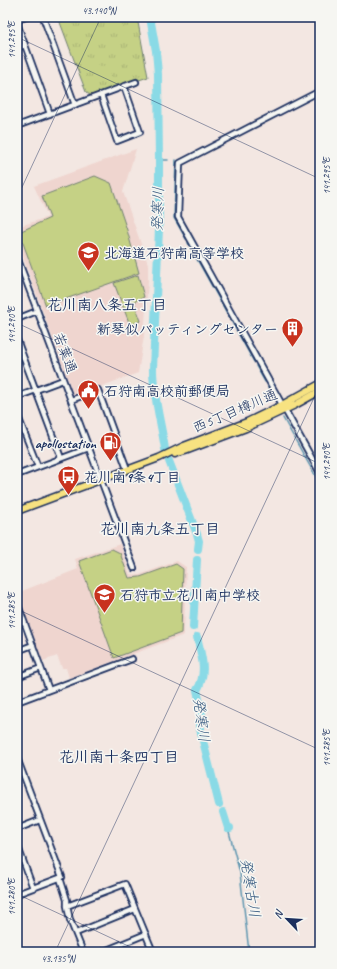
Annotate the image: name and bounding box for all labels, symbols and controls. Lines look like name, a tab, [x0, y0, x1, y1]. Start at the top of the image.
text: 43.140°N	[82, 4, 118, 17]
text: 141.295°E	[5, 20, 18, 59]
text: 141.295°E	[320, 156, 333, 195]
water label: 発寒川	[148, 186, 168, 232]
school or university icon: 北海道石狩南高等学校	[75, 240, 101, 273]
place label: 北海道石狩南高等学校	[104, 245, 244, 262]
district label: 花川南八条五丁目	[47, 296, 167, 315]
text: 141.290°E	[5, 305, 18, 344]
building icon: 新琴似バッティングセンター	[280, 316, 306, 349]
place label: 新琴似バッティングセンター	[97, 321, 278, 338]
street label: 若葉通	[50, 330, 80, 376]
public building icon: 石狩南高校前郵便局	[75, 378, 101, 411]
place label: 石狩南高校前郵便局	[104, 383, 230, 400]
street label: 西5丁目樽川通	[190, 386, 280, 436]
fuel station icon: apollostation	[98, 430, 124, 463]
place label: apollostation	[35, 435, 97, 452]
text: 141.290°E	[320, 442, 333, 481]
bus stop icon: 花川南9条4丁目	[55, 464, 81, 497]
place label: 花川南9条4丁目	[84, 469, 180, 486]
district label: 花川南九条五丁目	[100, 520, 220, 539]
school or university icon: 石狩市立花川南中学校	[92, 582, 118, 615]
place label: 石狩市立花川南中学校	[120, 587, 260, 604]
text: 141.285°E	[5, 591, 18, 630]
water label: 発寒川	[188, 696, 214, 744]
text: 141.285°E	[320, 728, 333, 767]
district label: 花川南十条四丁目	[59, 748, 179, 767]
water label: 発寒古川	[236, 857, 264, 919]
text: 141.280°E	[5, 877, 18, 916]
north arrow	[267, 899, 307, 939]
text: N	[270, 907, 287, 921]
text: 43.135°N	[41, 952, 77, 965]

